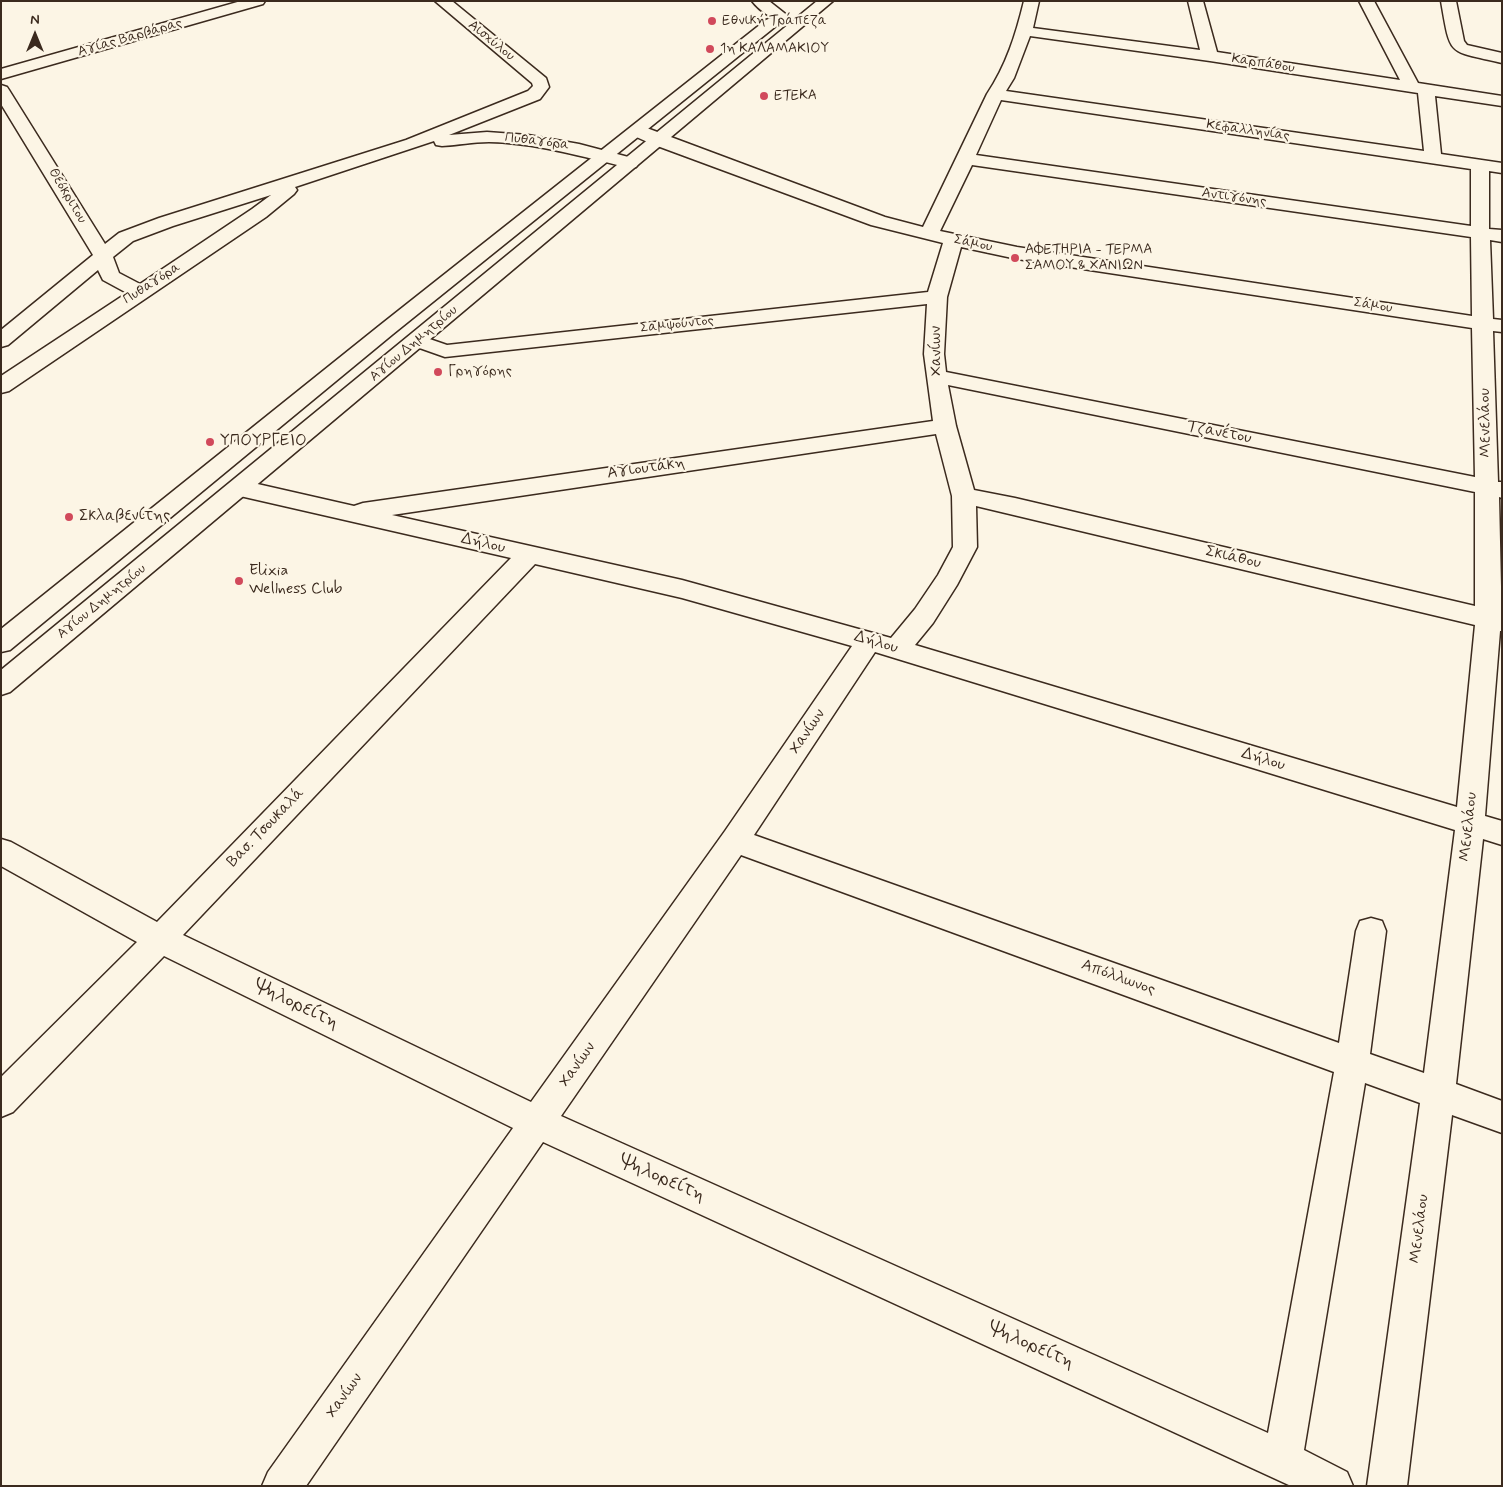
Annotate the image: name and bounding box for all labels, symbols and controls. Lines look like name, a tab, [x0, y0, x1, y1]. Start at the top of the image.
north arrow	[10, 10, 60, 60]
text: N	[30, 11, 40, 29]
place label: Εθνική Τράπεζα	[722, 13, 827, 29]
street label: Αγίας Βαρβάρας	[76, 15, 184, 61]
marker: Εθνική Τράπεζα	[706, 15, 718, 27]
street label: Αισχύλου	[464, 17, 518, 65]
place label: 1η ΚΑΛΑΜΑΚΙΟΥ	[720, 41, 829, 57]
marker: 1η ΚΑΛΑΜΑΚΙΟΥ	[704, 43, 716, 55]
street label: Καρπάθου	[1230, 51, 1296, 77]
place label: ΕΤΕΚΑ	[774, 88, 817, 104]
marker: ΕΤΕΚΑ	[758, 90, 770, 102]
street label: Κεφαλληνίας	[1205, 117, 1291, 145]
street label: Πυθαγόρα	[504, 130, 570, 154]
street label: Θεόκριτου	[44, 165, 90, 227]
street label: Αντιγόνης	[1200, 185, 1268, 211]
street label: Σάμου	[952, 232, 994, 256]
place label: ΑΦΕΤΗΡΙΑ - ΤΕΡΜΑ ΣΑΜΟΥ & ΧΑΝΙΩΝ	[1025, 242, 1152, 274]
marker: ΑΦΕΤΗΡΙΑ - ΤΕΡΜΑ ΣΑΜΟΥ & ΧΑΝΙΩΝ	[1009, 252, 1021, 264]
street label: Πυθαγόρα	[120, 259, 184, 309]
street label: Σάμου	[1352, 295, 1394, 317]
street label: Αγίου Δημητρίου	[367, 302, 461, 386]
street label: Σαμψούντος	[639, 313, 715, 337]
street label: Χανίων	[927, 326, 947, 376]
place label: Γρηγόρης	[448, 364, 512, 380]
marker: Γρηγόρης	[432, 366, 444, 378]
street label: Μενελάου	[1476, 388, 1496, 458]
street label: Τζανέτου	[1185, 417, 1253, 449]
place label: ΥΠΟΥΡΓΕΙΟ	[220, 432, 307, 452]
marker: ΥΠΟΥΡΓΕΙΟ	[204, 436, 216, 448]
street label: Αγιουτάκη	[606, 454, 686, 484]
place label: Σκλαβενίτης	[79, 507, 170, 527]
marker: Σκλαβενίτης	[63, 511, 75, 523]
street label: Δήλου	[459, 530, 507, 558]
street label: Σκιάθου	[1203, 542, 1263, 574]
street label: Αγίου Δημητρίου	[54, 561, 150, 643]
place label: Elixia Wellness Club	[249, 562, 342, 600]
marker: Elixia Wellness Club	[233, 575, 245, 587]
street label: Δήλου	[852, 628, 900, 658]
street label: Χανίων	[786, 706, 830, 758]
street label: Δήλου	[1239, 744, 1287, 776]
street label: Βασ. Τσουκαλά	[223, 784, 309, 872]
street label: Μενελάου	[1456, 791, 1482, 863]
street label: Απόλλωνος	[1078, 956, 1158, 1000]
street label: Ψηλορείτη	[250, 975, 342, 1035]
street label: Χανίων	[556, 1039, 600, 1091]
street label: Ψηλορείτη	[616, 1150, 708, 1208]
street label: Μενελάου	[1406, 1193, 1434, 1265]
street label: Ψηλορείτη	[985, 1317, 1077, 1375]
street label: Χανίων	[323, 1370, 367, 1422]

